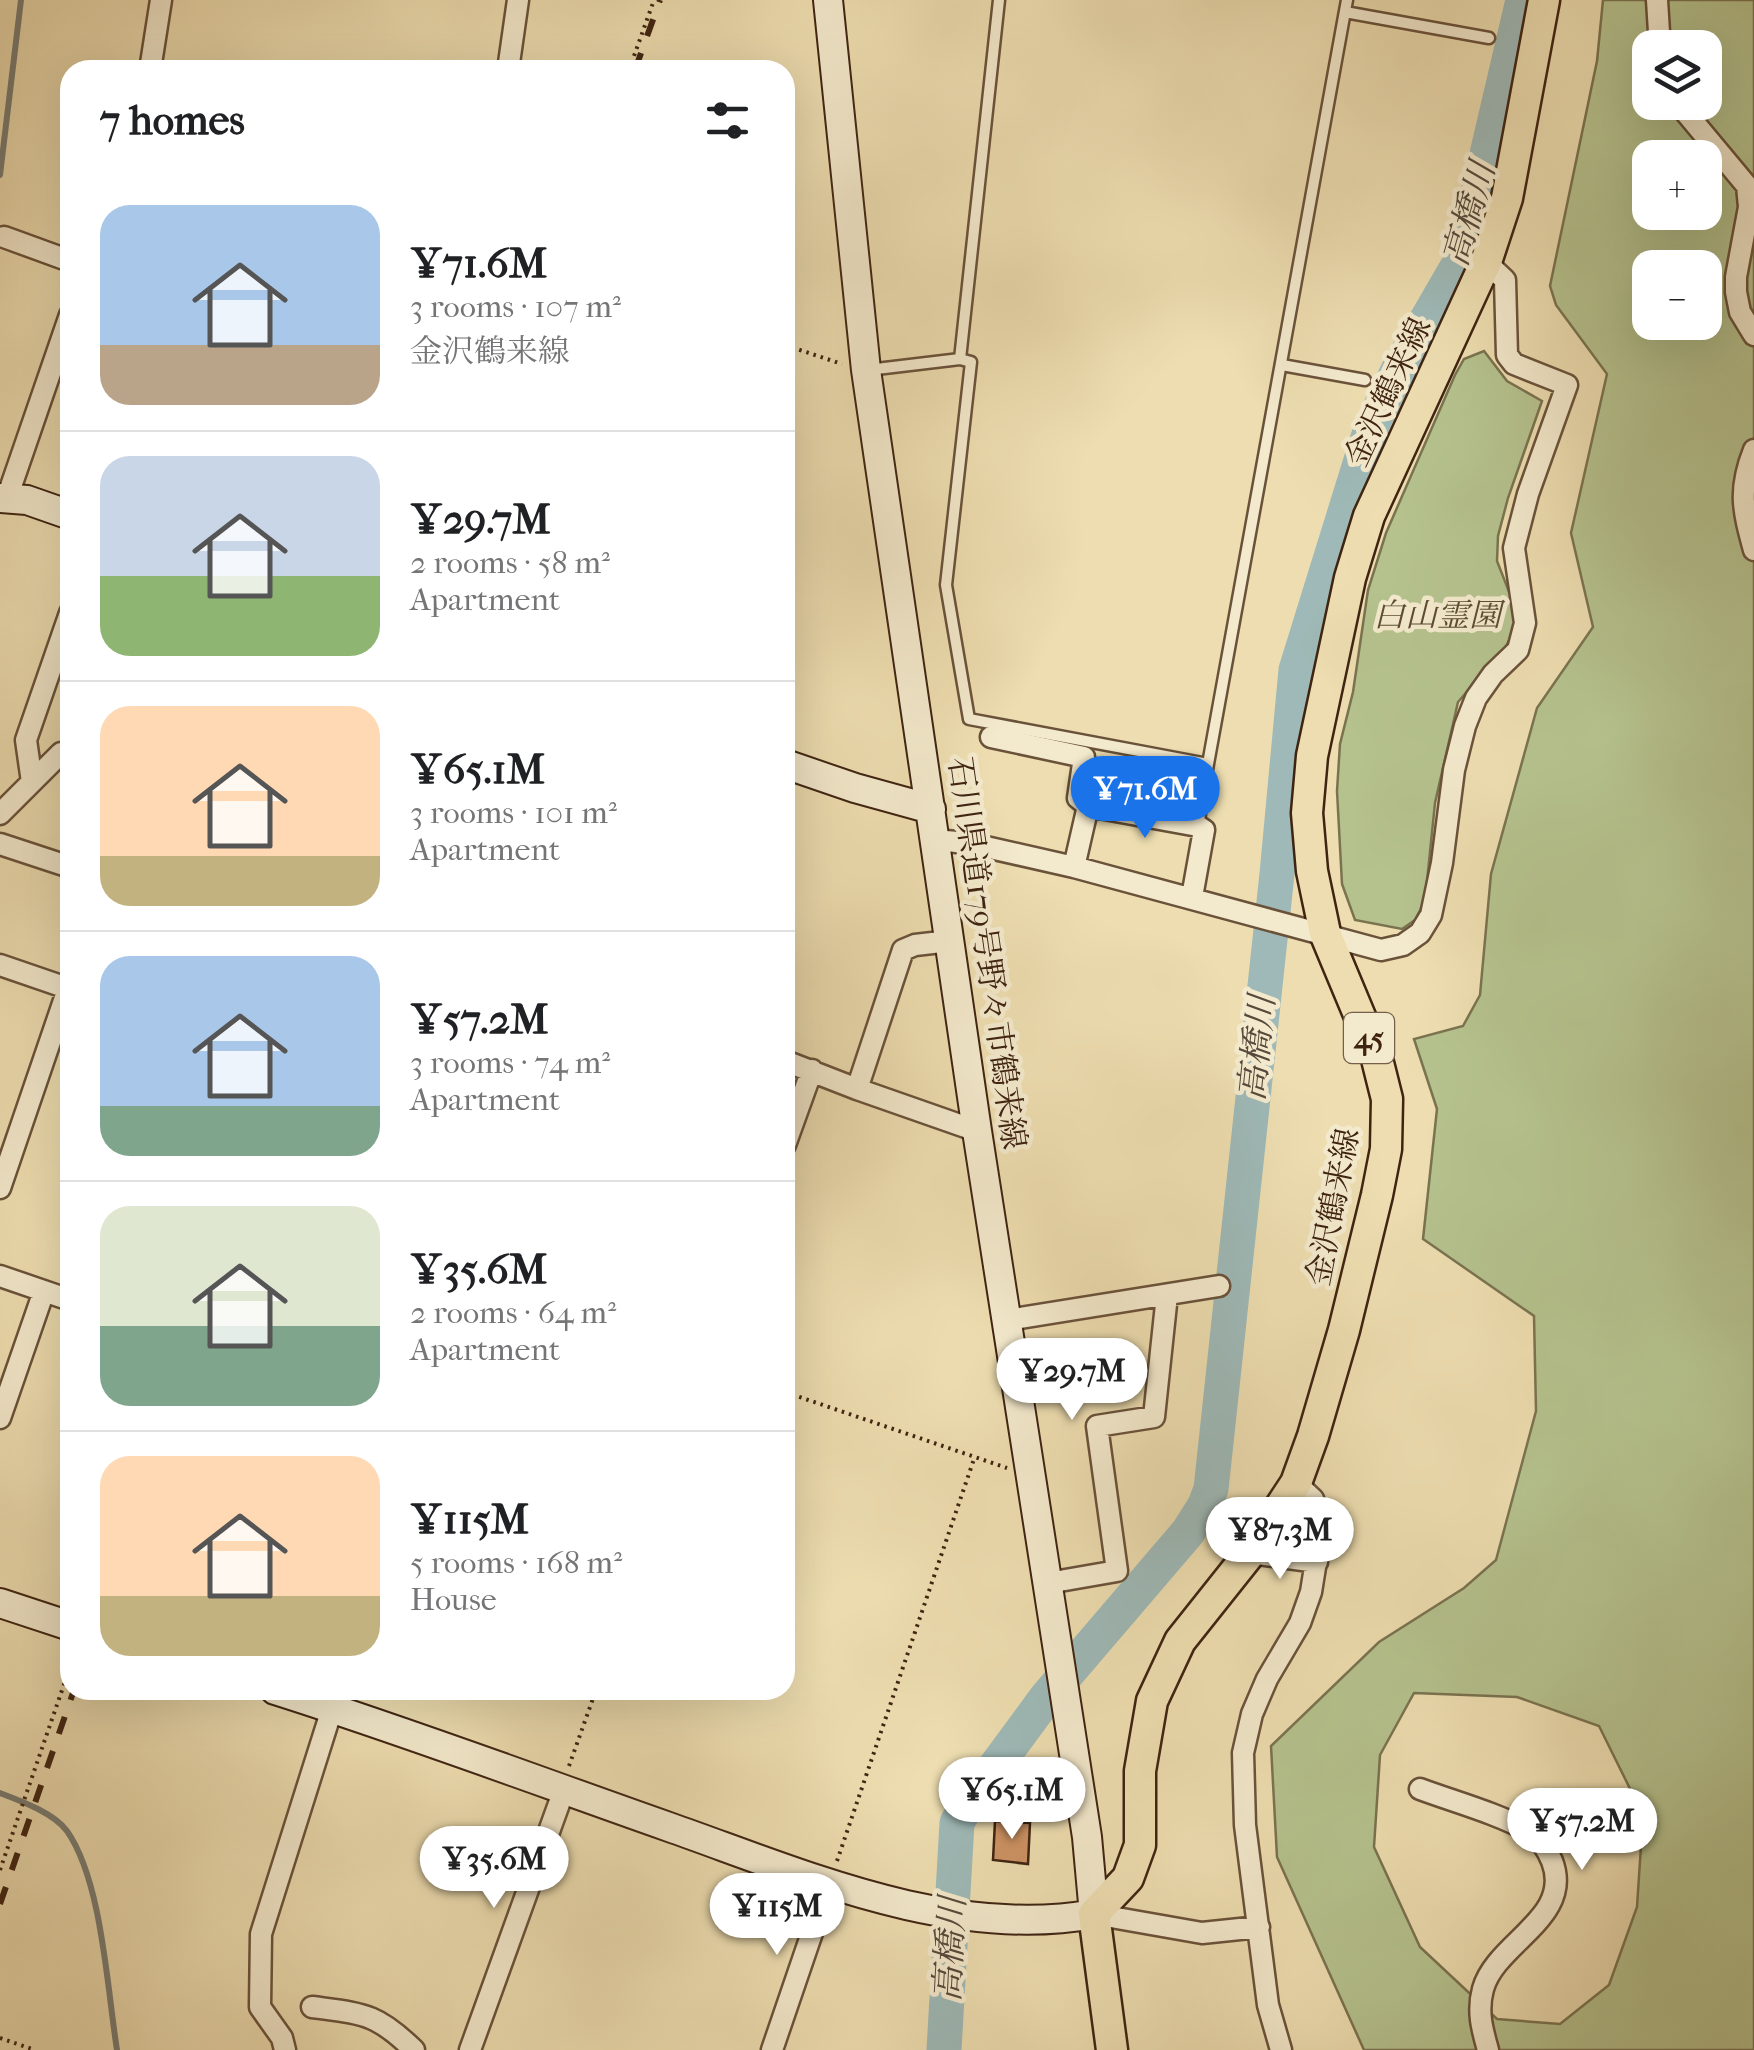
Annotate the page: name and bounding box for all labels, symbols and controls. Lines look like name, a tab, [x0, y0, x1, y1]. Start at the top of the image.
map controls	[1632, 30, 1722, 340]
button: layers	[1632, 30, 1722, 120]
icon: filters	[700, 93, 755, 148]
text: 7 homes	[100, 96, 245, 145]
button: +	[1632, 140, 1722, 230]
water label: 高橋川	[1435, 154, 1504, 270]
text: ¥71.6M	[410, 239, 547, 288]
icon: home	[180, 245, 300, 365]
button: −	[1632, 250, 1722, 340]
text: 3 rooms · 107 m²	[410, 288, 621, 325]
street label: 金沢鶴来線	[1337, 312, 1439, 472]
text: 金沢鶴来線	[410, 333, 570, 370]
text: ¥29.7M	[410, 495, 551, 544]
icon: home	[180, 496, 300, 616]
text: 2 rooms · 58 m²	[410, 544, 610, 581]
text: Apartment	[410, 581, 560, 618]
park label: 白山霊園	[1373, 597, 1506, 634]
text: ¥65.1M	[410, 745, 545, 794]
icon: home	[180, 746, 300, 866]
street label: 石川県道179号野々市鶴来線	[941, 755, 1033, 1151]
pin: ¥71.6M	[1064, 756, 1226, 841]
text: ¥71.6M	[1093, 770, 1197, 807]
text: 3 rooms · 101 m²	[410, 794, 617, 831]
text: Apartment	[410, 831, 560, 868]
water label: 高橋川	[1231, 990, 1283, 1102]
text: ¥57.2M	[410, 995, 548, 1044]
icon: home	[180, 996, 300, 1116]
road number: 45	[1344, 1013, 1394, 1063]
text: 3 rooms · 74 m²	[410, 1044, 610, 1081]
text: Apartment	[410, 1081, 560, 1118]
street label: 金沢鶴来線	[1300, 1125, 1366, 1289]
text: ¥35.6M	[410, 1245, 547, 1294]
icon: home	[180, 1246, 300, 1366]
text: 2 rooms · 64 m²	[410, 1294, 616, 1331]
text: Apartment	[410, 1331, 560, 1368]
pin: ¥29.7M	[991, 1338, 1153, 1423]
text: ¥29.7M	[1018, 1352, 1126, 1389]
text: ¥115M	[410, 1495, 529, 1544]
icon: home	[180, 1496, 300, 1616]
pin: ¥87.3M	[1199, 1497, 1361, 1582]
text: ¥87.3M	[1228, 1511, 1332, 1548]
text: 5 rooms · 168 m²	[410, 1544, 622, 1581]
text: House	[410, 1581, 497, 1618]
pin: ¥65.1M	[931, 1757, 1093, 1842]
text: ¥65.1M	[961, 1771, 1063, 1808]
pin: ¥57.2M	[1501, 1788, 1663, 1873]
text: ¥57.2M	[1529, 1802, 1635, 1839]
pin: ¥35.6M	[413, 1826, 575, 1911]
text: ¥35.6M	[442, 1840, 546, 1877]
pin: ¥115M	[707, 1873, 847, 1958]
text: ¥115M	[732, 1887, 822, 1924]
water label: 高橋川	[927, 1892, 973, 2003]

